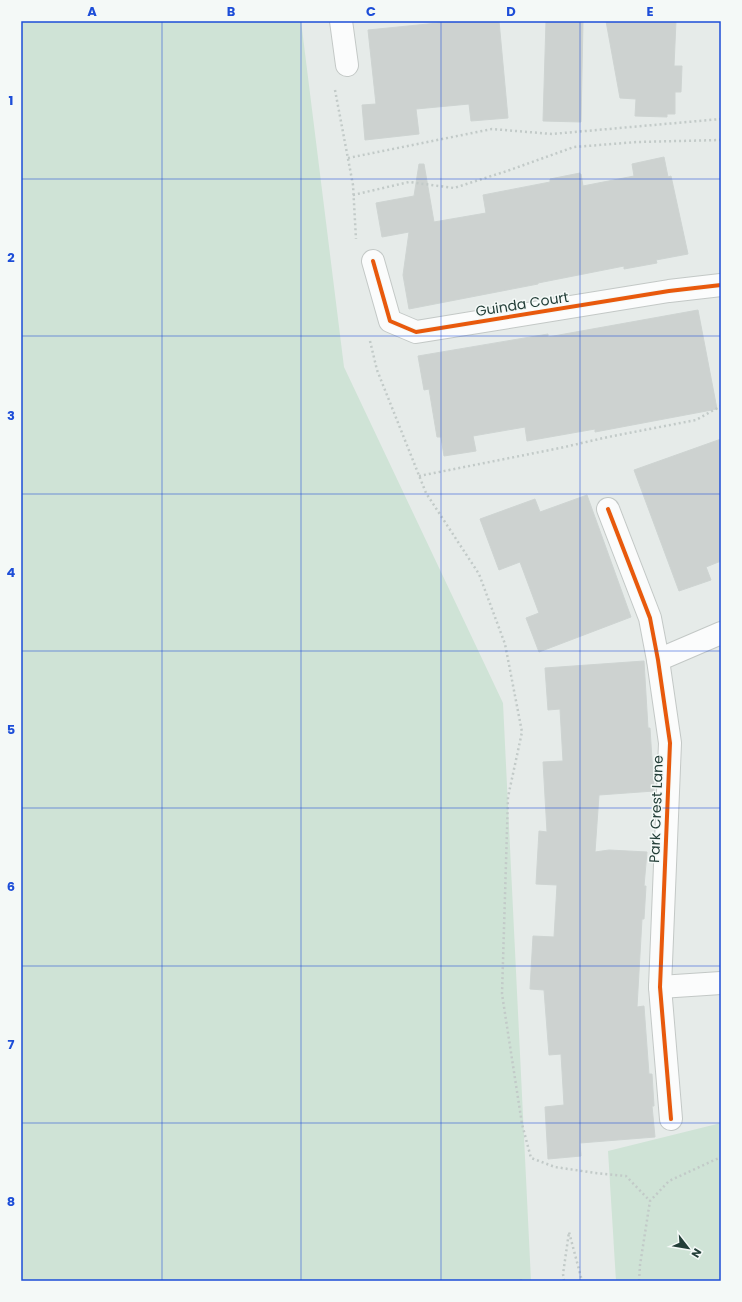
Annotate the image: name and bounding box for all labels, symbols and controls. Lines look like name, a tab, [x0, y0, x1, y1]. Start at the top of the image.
text: A	[87, 2, 97, 21]
text: B	[227, 2, 236, 21]
text: C	[366, 2, 376, 21]
text: D	[506, 2, 516, 21]
text: E	[646, 2, 654, 21]
text: 1	[9, 91, 13, 110]
text: 2	[7, 248, 15, 267]
street label: Guinda Court	[474, 287, 570, 321]
text: 3	[7, 406, 15, 425]
text: 4	[7, 563, 16, 582]
text: 5	[7, 720, 15, 739]
street label: Park Crest Lane	[644, 754, 668, 863]
text: 6	[7, 877, 15, 896]
text: 7	[8, 1035, 15, 1054]
text: 8	[7, 1192, 15, 1211]
north arrow	[668, 1228, 708, 1268]
text: N	[688, 1245, 706, 1261]

